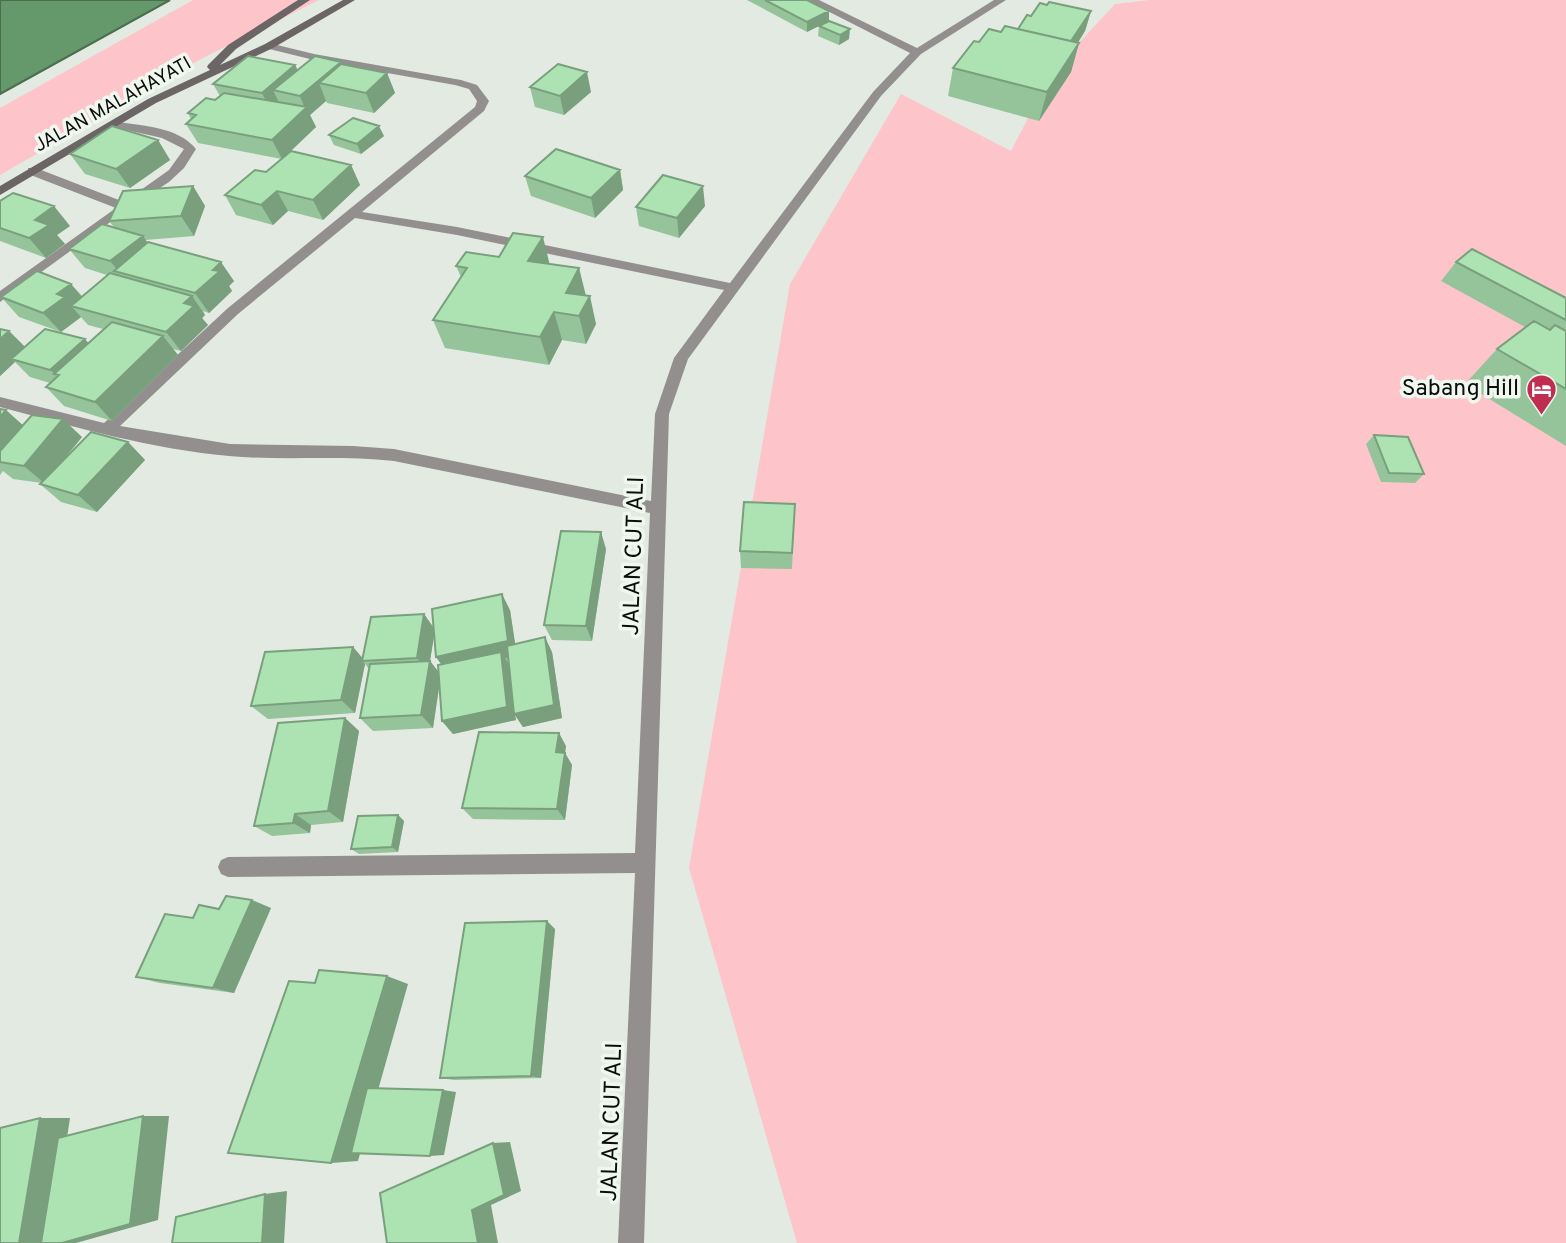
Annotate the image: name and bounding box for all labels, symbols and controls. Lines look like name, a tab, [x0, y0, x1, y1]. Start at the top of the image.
street label: JALAN MALAHAYATI	[30, 52, 196, 158]
hotel icon: Sabang Hill	[1525, 372, 1559, 416]
place label: Sabang Hill	[1402, 375, 1519, 404]
street label: JALAN CUT ALI	[618, 476, 652, 636]
street label: JALAN CUT ALI	[596, 1042, 630, 1202]

